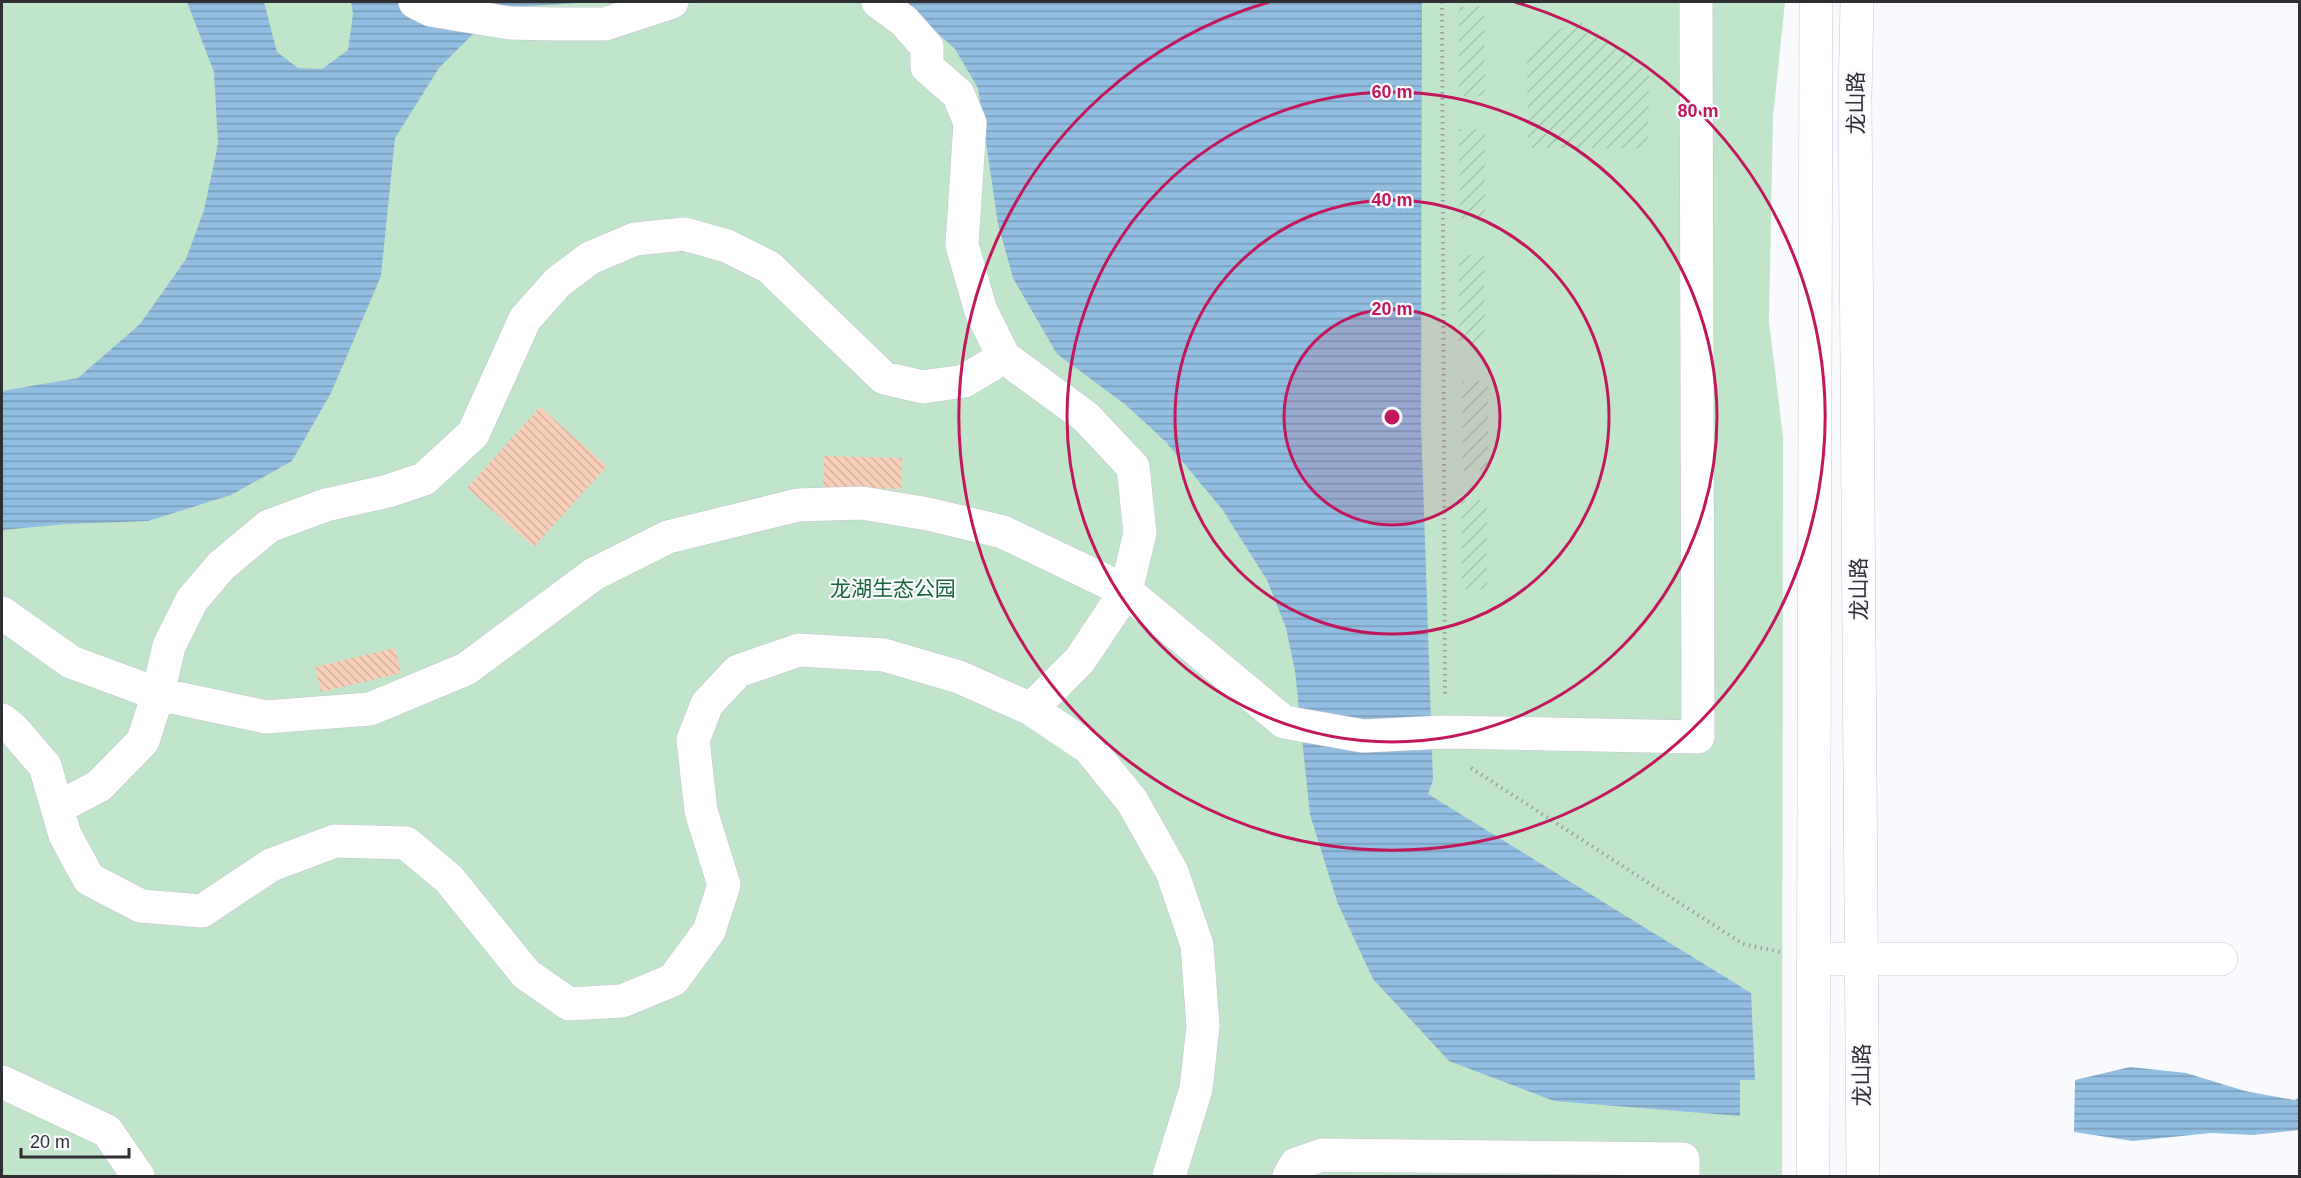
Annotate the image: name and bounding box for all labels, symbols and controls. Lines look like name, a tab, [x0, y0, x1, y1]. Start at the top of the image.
street label: 龙山路	[1844, 72, 1867, 135]
text: 60 m	[1371, 82, 1413, 102]
text: 80 m	[1677, 101, 1719, 121]
text: 40 m	[1371, 190, 1413, 210]
text: 20 m	[1371, 299, 1413, 319]
centre of rings	[1382, 407, 1402, 427]
street label: 龙山路	[1847, 558, 1870, 621]
park label: 龙湖生态公园	[830, 577, 956, 600]
street label: 龙山路	[1850, 1044, 1873, 1107]
scale bar	[21, 1121, 129, 1159]
text: 20 m	[30, 1132, 70, 1152]

